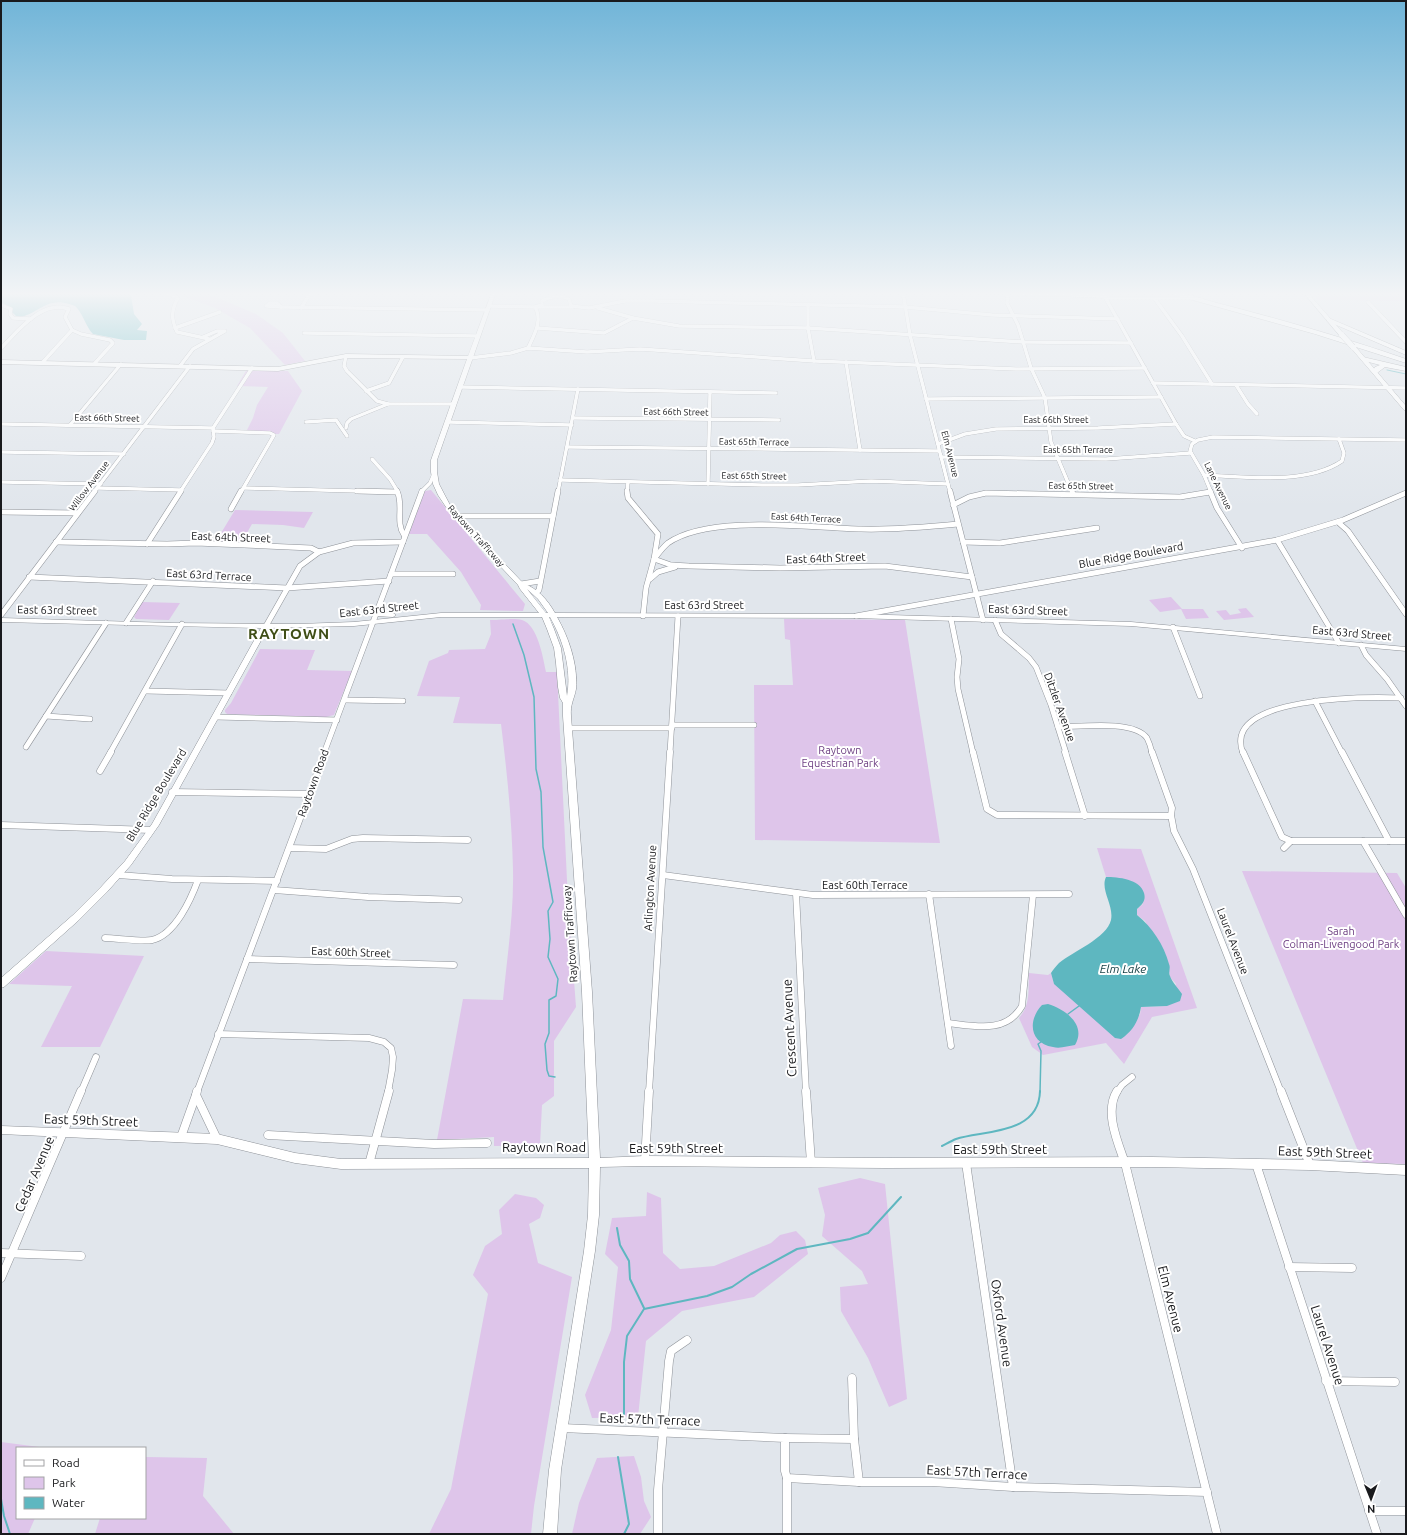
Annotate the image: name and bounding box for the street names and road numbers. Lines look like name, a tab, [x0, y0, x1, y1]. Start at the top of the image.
street label: East 66th Street	[643, 406, 709, 418]
street label: East 66th Street	[74, 412, 140, 424]
street label: East 66th Street	[1023, 415, 1089, 425]
street label: Elm Avenue	[939, 430, 961, 478]
street label: East 65th Terrace	[719, 436, 789, 448]
street label: East 65th Terrace	[1043, 445, 1113, 455]
street label: Willow Avenue	[67, 459, 111, 513]
street label: Lane Avenue	[1202, 461, 1234, 511]
street label: East 65th Street	[721, 470, 787, 482]
street label: East 65th Street	[1048, 480, 1114, 492]
street label: Raytown Trafficway	[446, 503, 507, 569]
street label: East 64th Terrace	[771, 511, 841, 525]
street label: East 64th Street	[191, 530, 272, 544]
street label: Blue Ridge Boulevard	[1078, 540, 1184, 570]
street label: East 64th Street	[786, 551, 867, 565]
street label: East 63rd Terrace	[166, 567, 252, 583]
street label: East 63rd Street	[339, 599, 420, 619]
street label: East 63rd Street	[664, 599, 745, 611]
street label: East 63rd Street	[17, 603, 98, 617]
street label: East 63rd Street	[988, 603, 1069, 617]
street label: East 63rd Street	[1312, 624, 1393, 643]
street label: Ditzler Avenue	[1042, 671, 1078, 743]
street label: Blue Ridge Boulevard	[124, 747, 188, 843]
street label: Raytown Road	[295, 747, 331, 819]
street label: Arlington Avenue	[642, 845, 658, 931]
street label: East 60th Terrace	[822, 879, 908, 891]
street label: Raytown Trafficway	[561, 884, 579, 983]
street label: Laurel Avenue	[1215, 906, 1251, 976]
street label: East 60th Street	[311, 945, 392, 959]
street label: Crescent Avenue	[779, 979, 799, 1077]
street label: East 59th Street	[44, 1111, 138, 1129]
street label: Cedar Avenue	[12, 1134, 56, 1214]
street label: Raytown Road	[502, 1140, 586, 1154]
street label: East 59th Street	[629, 1141, 723, 1155]
street label: East 59th Street	[953, 1142, 1047, 1156]
street label: East 59th Street	[1278, 1143, 1372, 1161]
street label: Elm Avenue	[1156, 1264, 1186, 1334]
street label: Oxford Avenue	[989, 1278, 1015, 1368]
street label: Laurel Avenue	[1309, 1303, 1347, 1387]
street label: East 57th Terrace	[599, 1410, 701, 1428]
street label: East 57th Terrace	[926, 1462, 1028, 1482]

